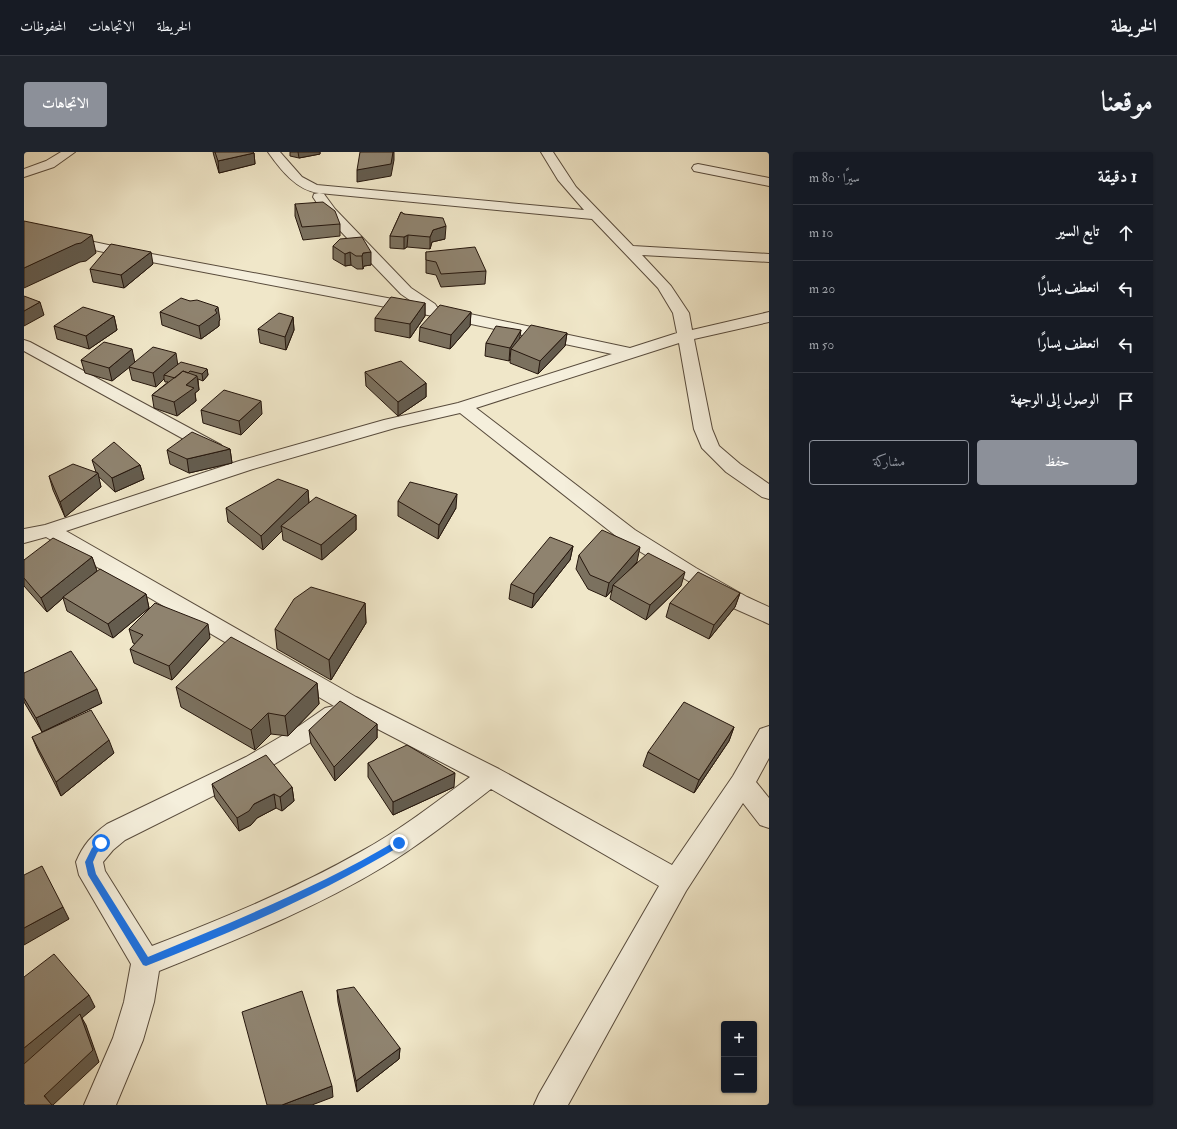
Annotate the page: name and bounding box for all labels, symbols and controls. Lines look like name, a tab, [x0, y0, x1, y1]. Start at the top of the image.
text: الخريطة	[1111, 14, 1157, 38]
text: المحفوظات	[20, 18, 66, 35]
text: الاتجاهات	[88, 18, 135, 35]
text: الخريطة	[157, 18, 191, 35]
button: الاتجاهات	[24, 82, 107, 127]
text: موقعنا	[1101, 85, 1153, 120]
text: 1 دقيقة	[1098, 166, 1137, 187]
text: سيرًا · 80 m	[809, 170, 860, 186]
text: تابع السير	[1057, 222, 1099, 241]
icon: ahead	[1115, 222, 1137, 244]
text: 10 m	[809, 225, 833, 241]
text: انعطف يسارًا	[1038, 278, 1099, 297]
icon: left	[1115, 278, 1137, 300]
text: 20 m	[809, 281, 835, 297]
text: انعطف يسارًا	[1038, 334, 1099, 353]
icon: left	[1115, 334, 1137, 356]
text: 50 m	[809, 337, 834, 353]
text: الوصول إلى الوجهة	[1011, 390, 1099, 409]
icon: arrive	[1115, 390, 1137, 412]
button: مشاركة	[809, 440, 969, 485]
button: حفظ	[977, 440, 1137, 485]
route start	[92, 834, 110, 852]
route end	[390, 834, 408, 852]
map controls	[721, 1021, 757, 1093]
button: +	[721, 1021, 757, 1057]
button: −	[721, 1057, 757, 1093]

